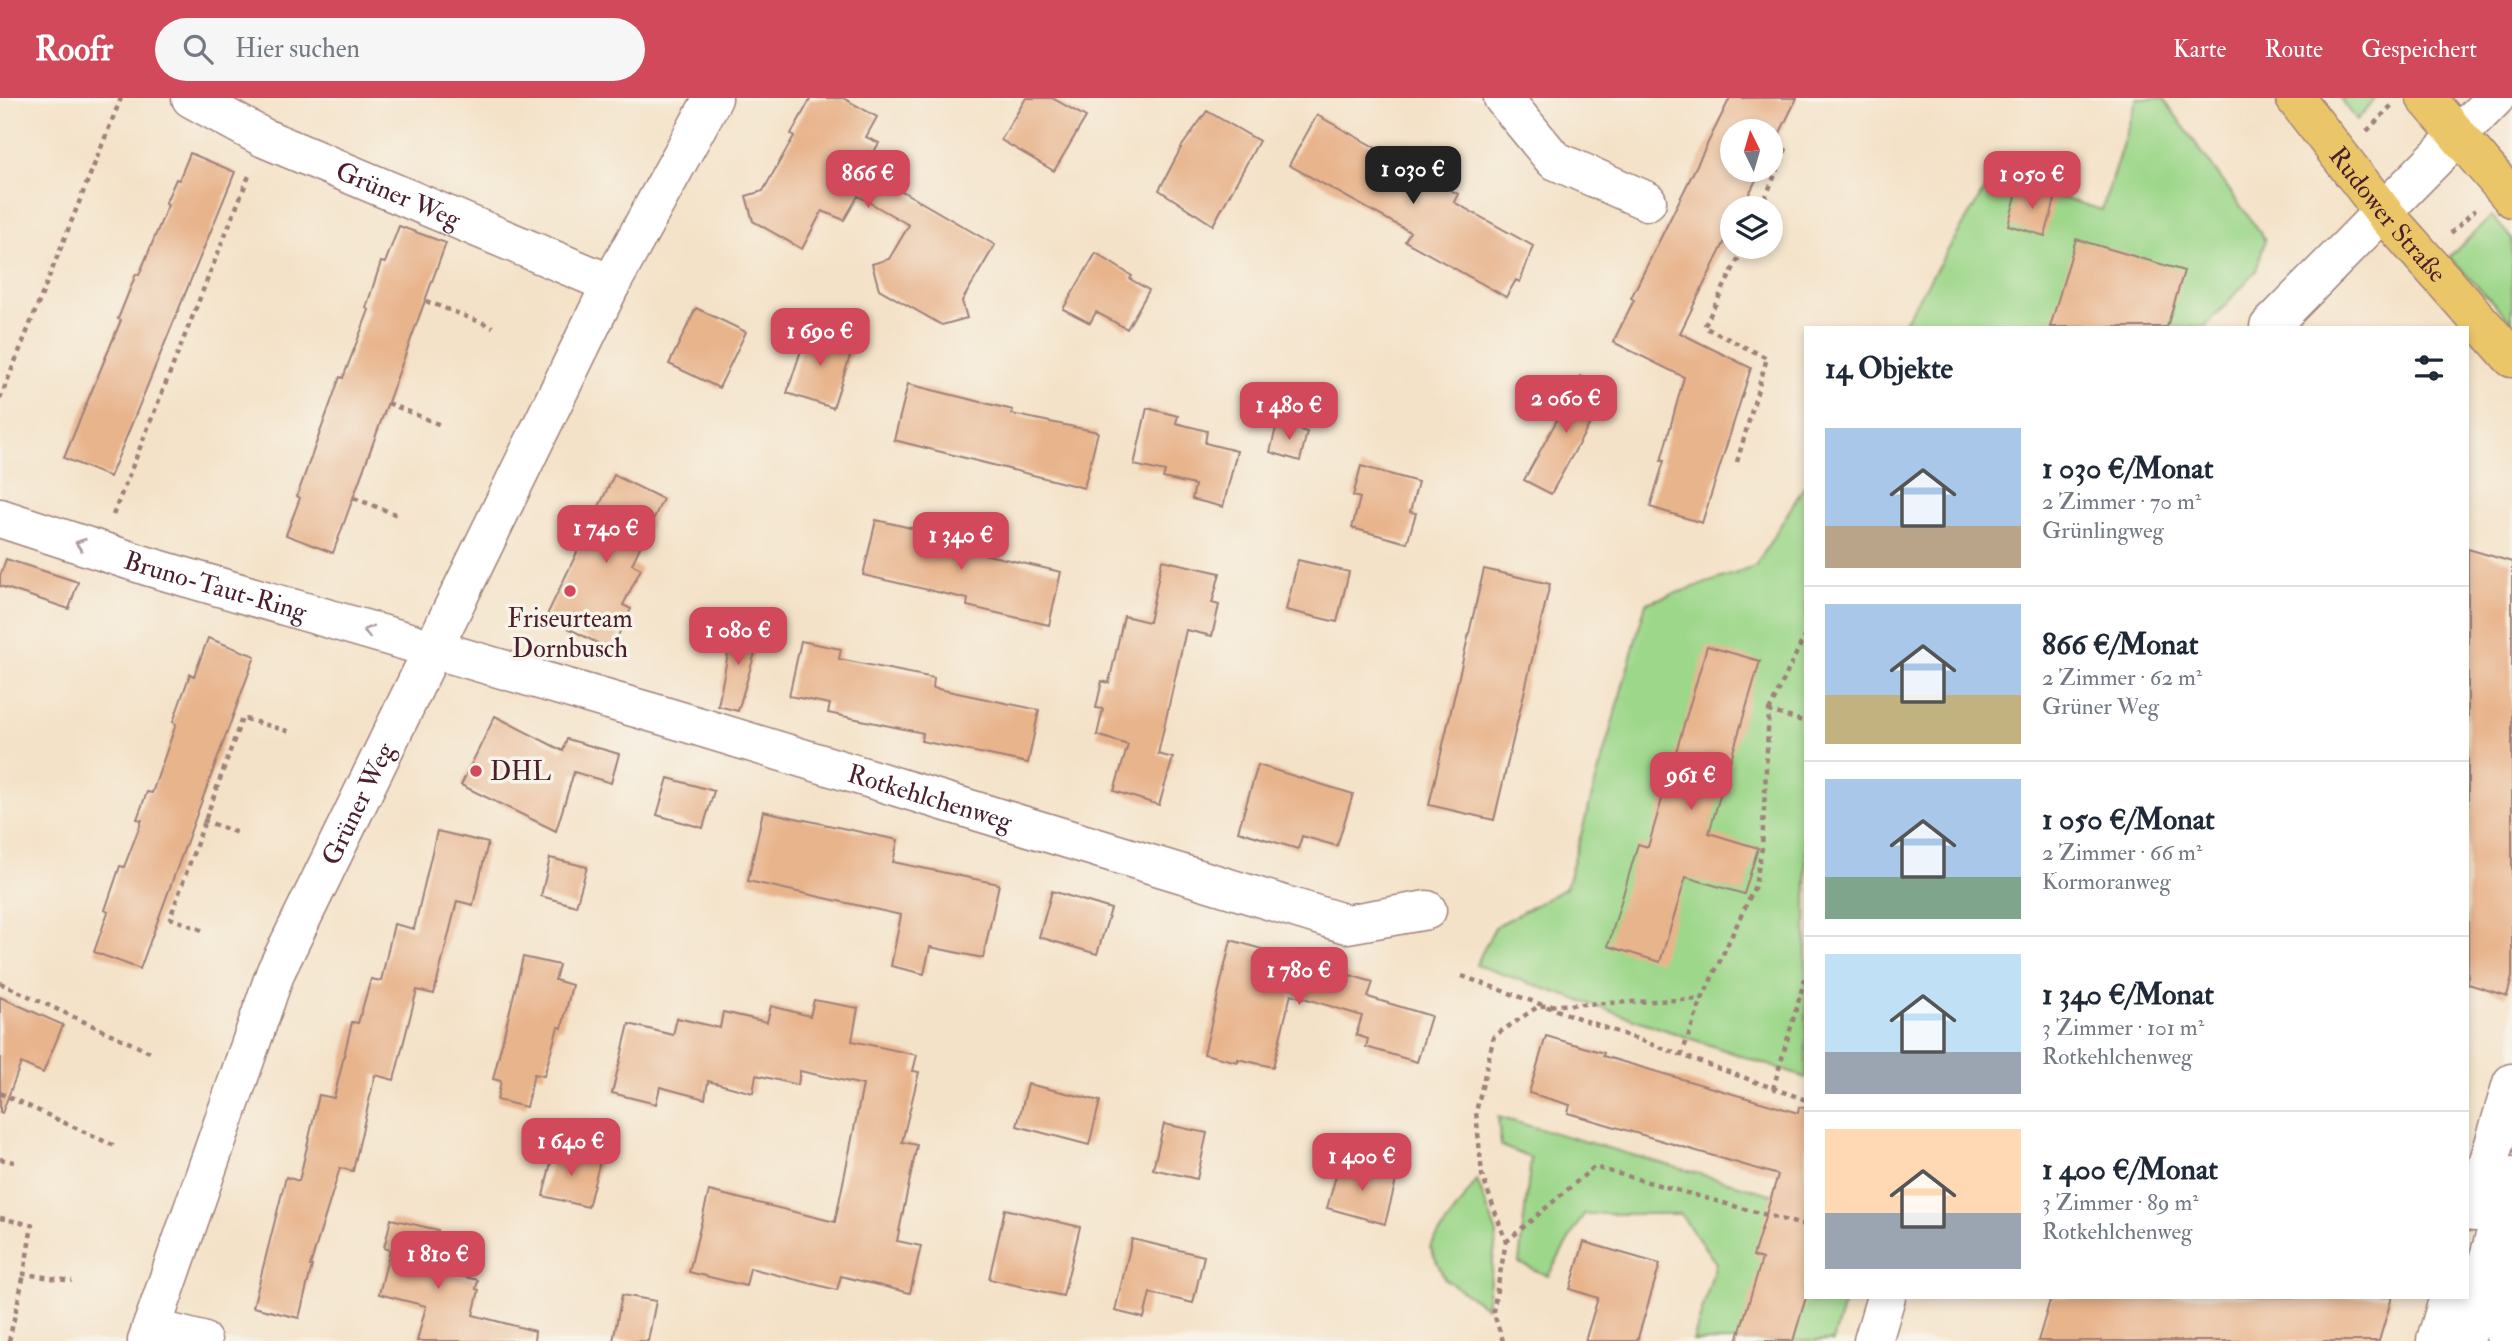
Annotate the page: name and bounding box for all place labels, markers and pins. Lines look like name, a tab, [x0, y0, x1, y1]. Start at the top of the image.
pin: 1 030 €	[1348, 146, 1478, 206]
pin: 866 €	[819, 150, 917, 210]
pin: 1 050 €	[1967, 152, 2097, 211]
pin: 1 690 €	[755, 308, 885, 368]
pin: 2 060 €	[1501, 376, 1631, 435]
pin: 1 480 €	[1224, 382, 1354, 442]
pin: 1 740 €	[541, 505, 671, 565]
pin: 1 340 €	[896, 512, 1026, 572]
marker: Friseurteam Dornbusch	[562, 583, 578, 599]
place label: Friseurteam Dornbusch	[507, 603, 633, 665]
pin: 1 080 €	[673, 608, 803, 667]
pin: 961 €	[1642, 752, 1740, 812]
place label: DHL	[490, 756, 551, 788]
marker: DHL	[468, 763, 484, 779]
pin: 1 780 €	[1234, 948, 1364, 1007]
pin: 1 640 €	[506, 1118, 636, 1178]
pin: 1 400 €	[1297, 1134, 1427, 1193]
pin: 1 810 €	[373, 1232, 503, 1291]

